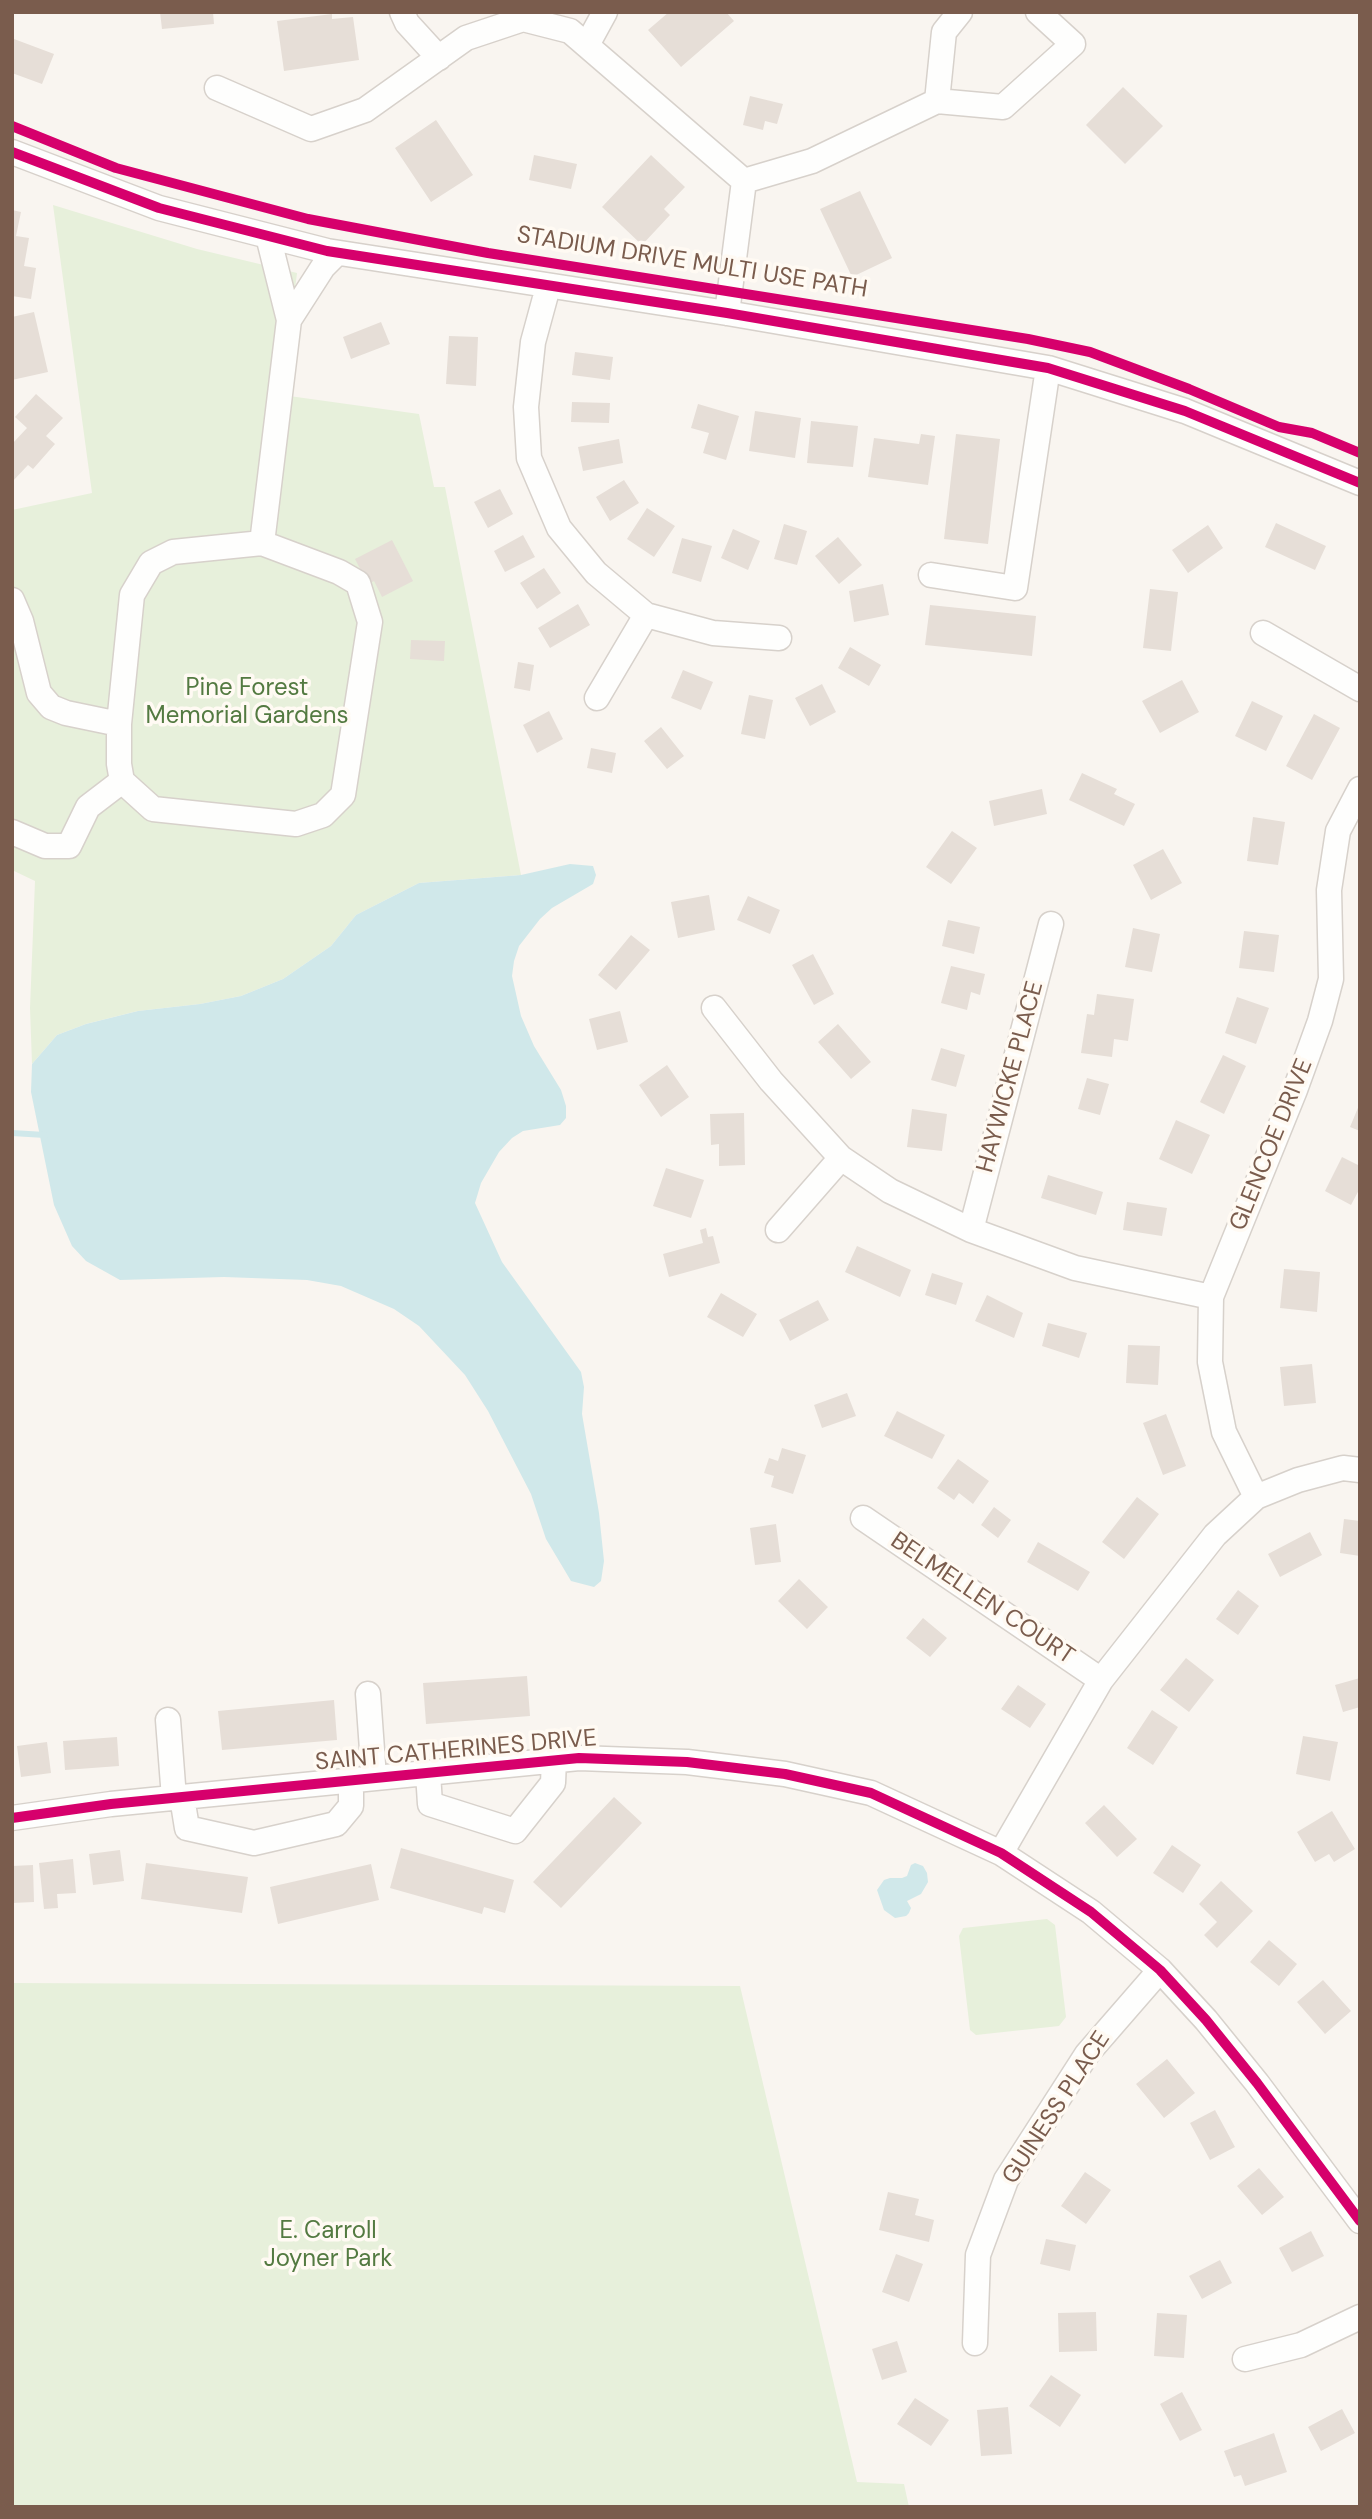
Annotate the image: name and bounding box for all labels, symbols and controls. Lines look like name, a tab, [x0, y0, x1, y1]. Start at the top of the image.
street label: STADIUM DRIVE MULTI USE PATH	[515, 221, 869, 305]
park label: Pine Forest Memorial Gardens	[145, 675, 349, 731]
street label: HAYWICKE PLACE	[972, 978, 1050, 1176]
street label: GLENCOE DRIVE	[1224, 1055, 1320, 1235]
street label: BELMELLEN COURT	[885, 1527, 1079, 1671]
street label: SAINT CATHERINES DRIVE	[314, 1724, 598, 1778]
street label: GUINESS PLACE	[997, 2026, 1117, 2190]
park label: E. Carroll Joyner Park	[264, 2218, 392, 2274]

